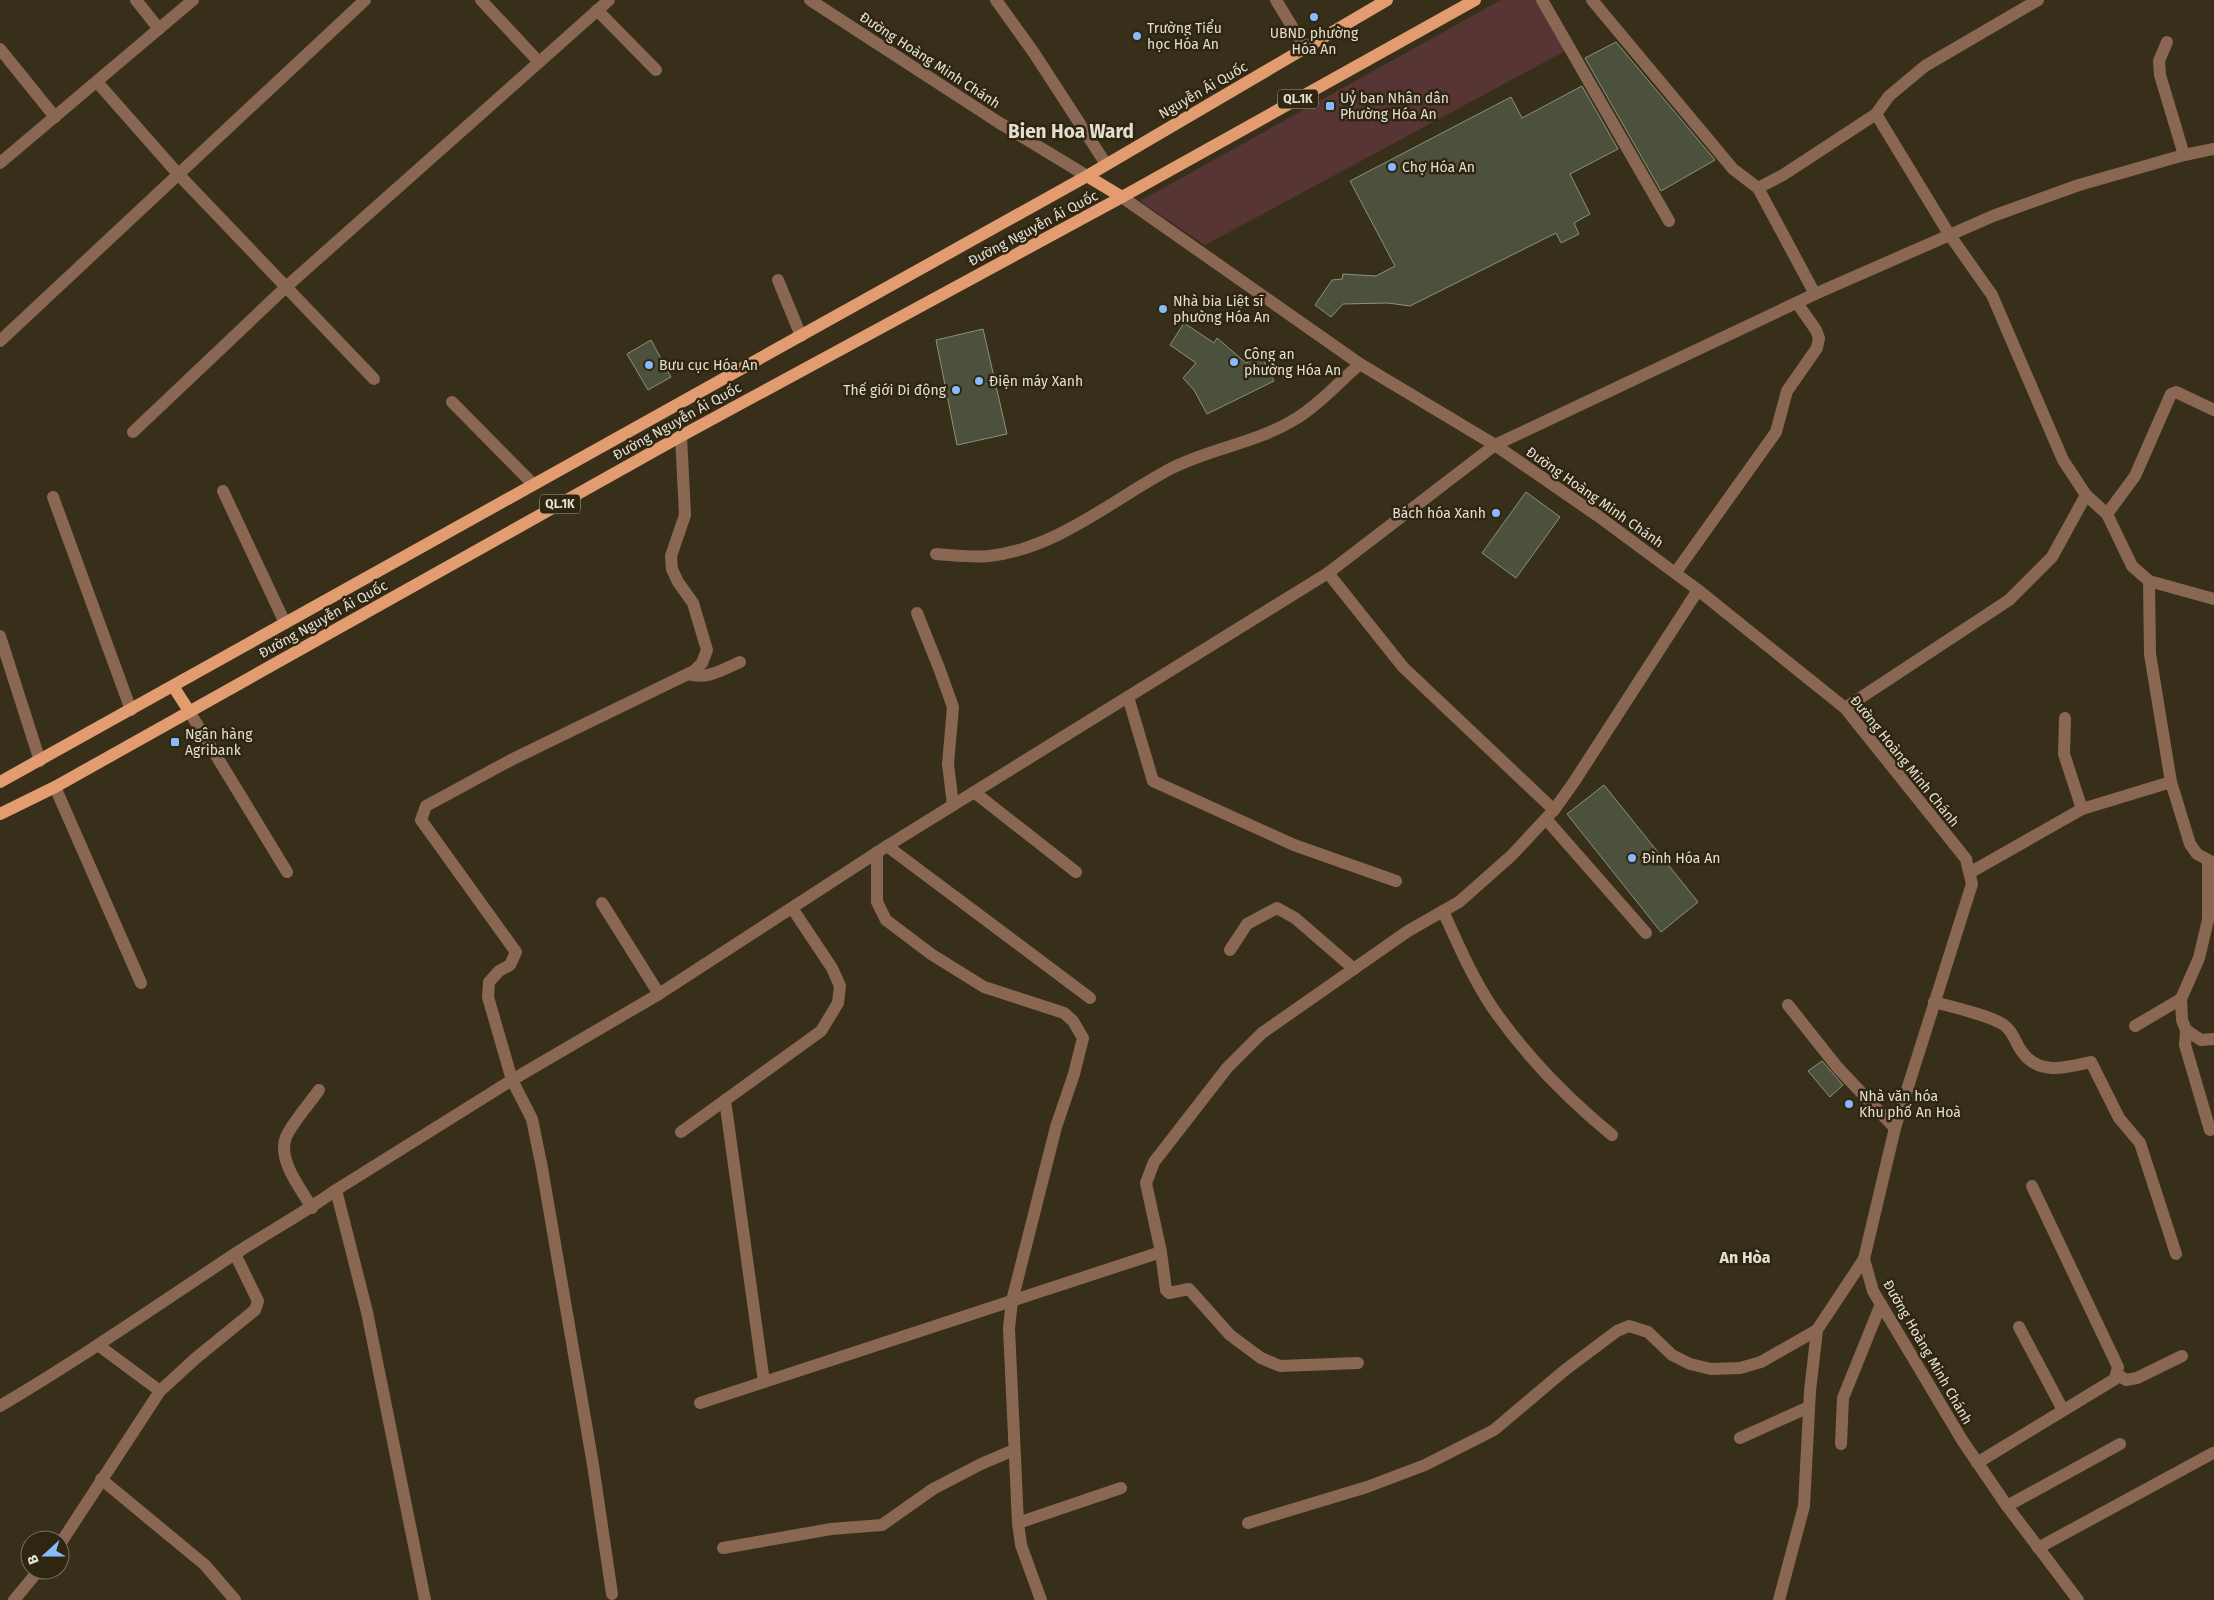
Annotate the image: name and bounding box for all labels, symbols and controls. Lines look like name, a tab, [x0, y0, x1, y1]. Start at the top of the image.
street label: Đường Hoàng Minh Chánh	[856, 9, 1003, 112]
marker: UBND phường Hóa An	[1308, 11, 1320, 23]
place label: Trường Tiểu học Hóa An	[1147, 19, 1222, 53]
place label: UBND phường Hóa An	[1270, 25, 1359, 58]
marker: Trường Tiểu học Hóa An	[1131, 30, 1143, 42]
street label: Nguyễn Ái Quốc	[1155, 57, 1251, 123]
road number: QL.1K	[1278, 90, 1318, 108]
place label: Uỷ ban Nhân dân Phường Hóa An	[1340, 90, 1449, 123]
marker: Uỷ ban Nhân dân Phường Hóa An	[1324, 100, 1336, 112]
district label: Bien Hoa Ward	[1008, 120, 1134, 143]
place label: Chợ Hóa An	[1402, 159, 1475, 176]
marker: Chợ Hóa An	[1386, 161, 1398, 173]
street label: Đường Nguyễn Ái Quốc	[965, 186, 1101, 270]
place label: Nhà bia Liệt sĩ phường Hóa An	[1173, 293, 1270, 326]
marker: Nhà bia Liệt sĩ phường Hóa An	[1157, 303, 1169, 315]
place label: Công an phường Hóa An	[1244, 346, 1341, 379]
marker: Công an phường Hóa An	[1228, 356, 1240, 368]
place label: Bưu cục Hóa An	[659, 357, 758, 374]
marker: Bưu cục Hóa An	[643, 359, 655, 371]
place label: Điện máy Xanh	[989, 373, 1083, 390]
marker: Điện máy Xanh	[973, 375, 985, 387]
street label: Đường Nguyễn Ái Quốc	[609, 378, 745, 464]
place label: Thế giới Di động	[843, 381, 947, 399]
marker: Thế giới Di động	[950, 384, 962, 396]
street label: Đường Hoàng Minh Chánh	[1523, 443, 1667, 551]
road number: QL.1K	[540, 494, 580, 514]
place label: Bách hóa Xanh	[1392, 505, 1486, 522]
marker: Bách hóa Xanh	[1490, 507, 1502, 519]
street label: Đường Nguyễn Ái Quốc	[255, 576, 391, 662]
street label: Đường Hoàng Minh Chánh	[1846, 692, 1963, 830]
place label: Ngân hàng Agribank	[185, 726, 253, 759]
marker: Ngân hàng Agribank	[169, 736, 181, 748]
place label: Đình Hóa An	[1642, 850, 1720, 867]
marker: Đình Hóa An	[1626, 852, 1638, 864]
place label: Nhà văn hóa Khu phố An Hoà	[1859, 1088, 1961, 1121]
marker: Nhà văn hóa Khu phố An Hoà	[1843, 1098, 1855, 1110]
district label: An Hòa	[1718, 1248, 1771, 1267]
street label: Đường Hoàng Minh Chánh	[1879, 1277, 1976, 1428]
north arrow	[20, 1530, 70, 1580]
text: B	[24, 1552, 43, 1567]

